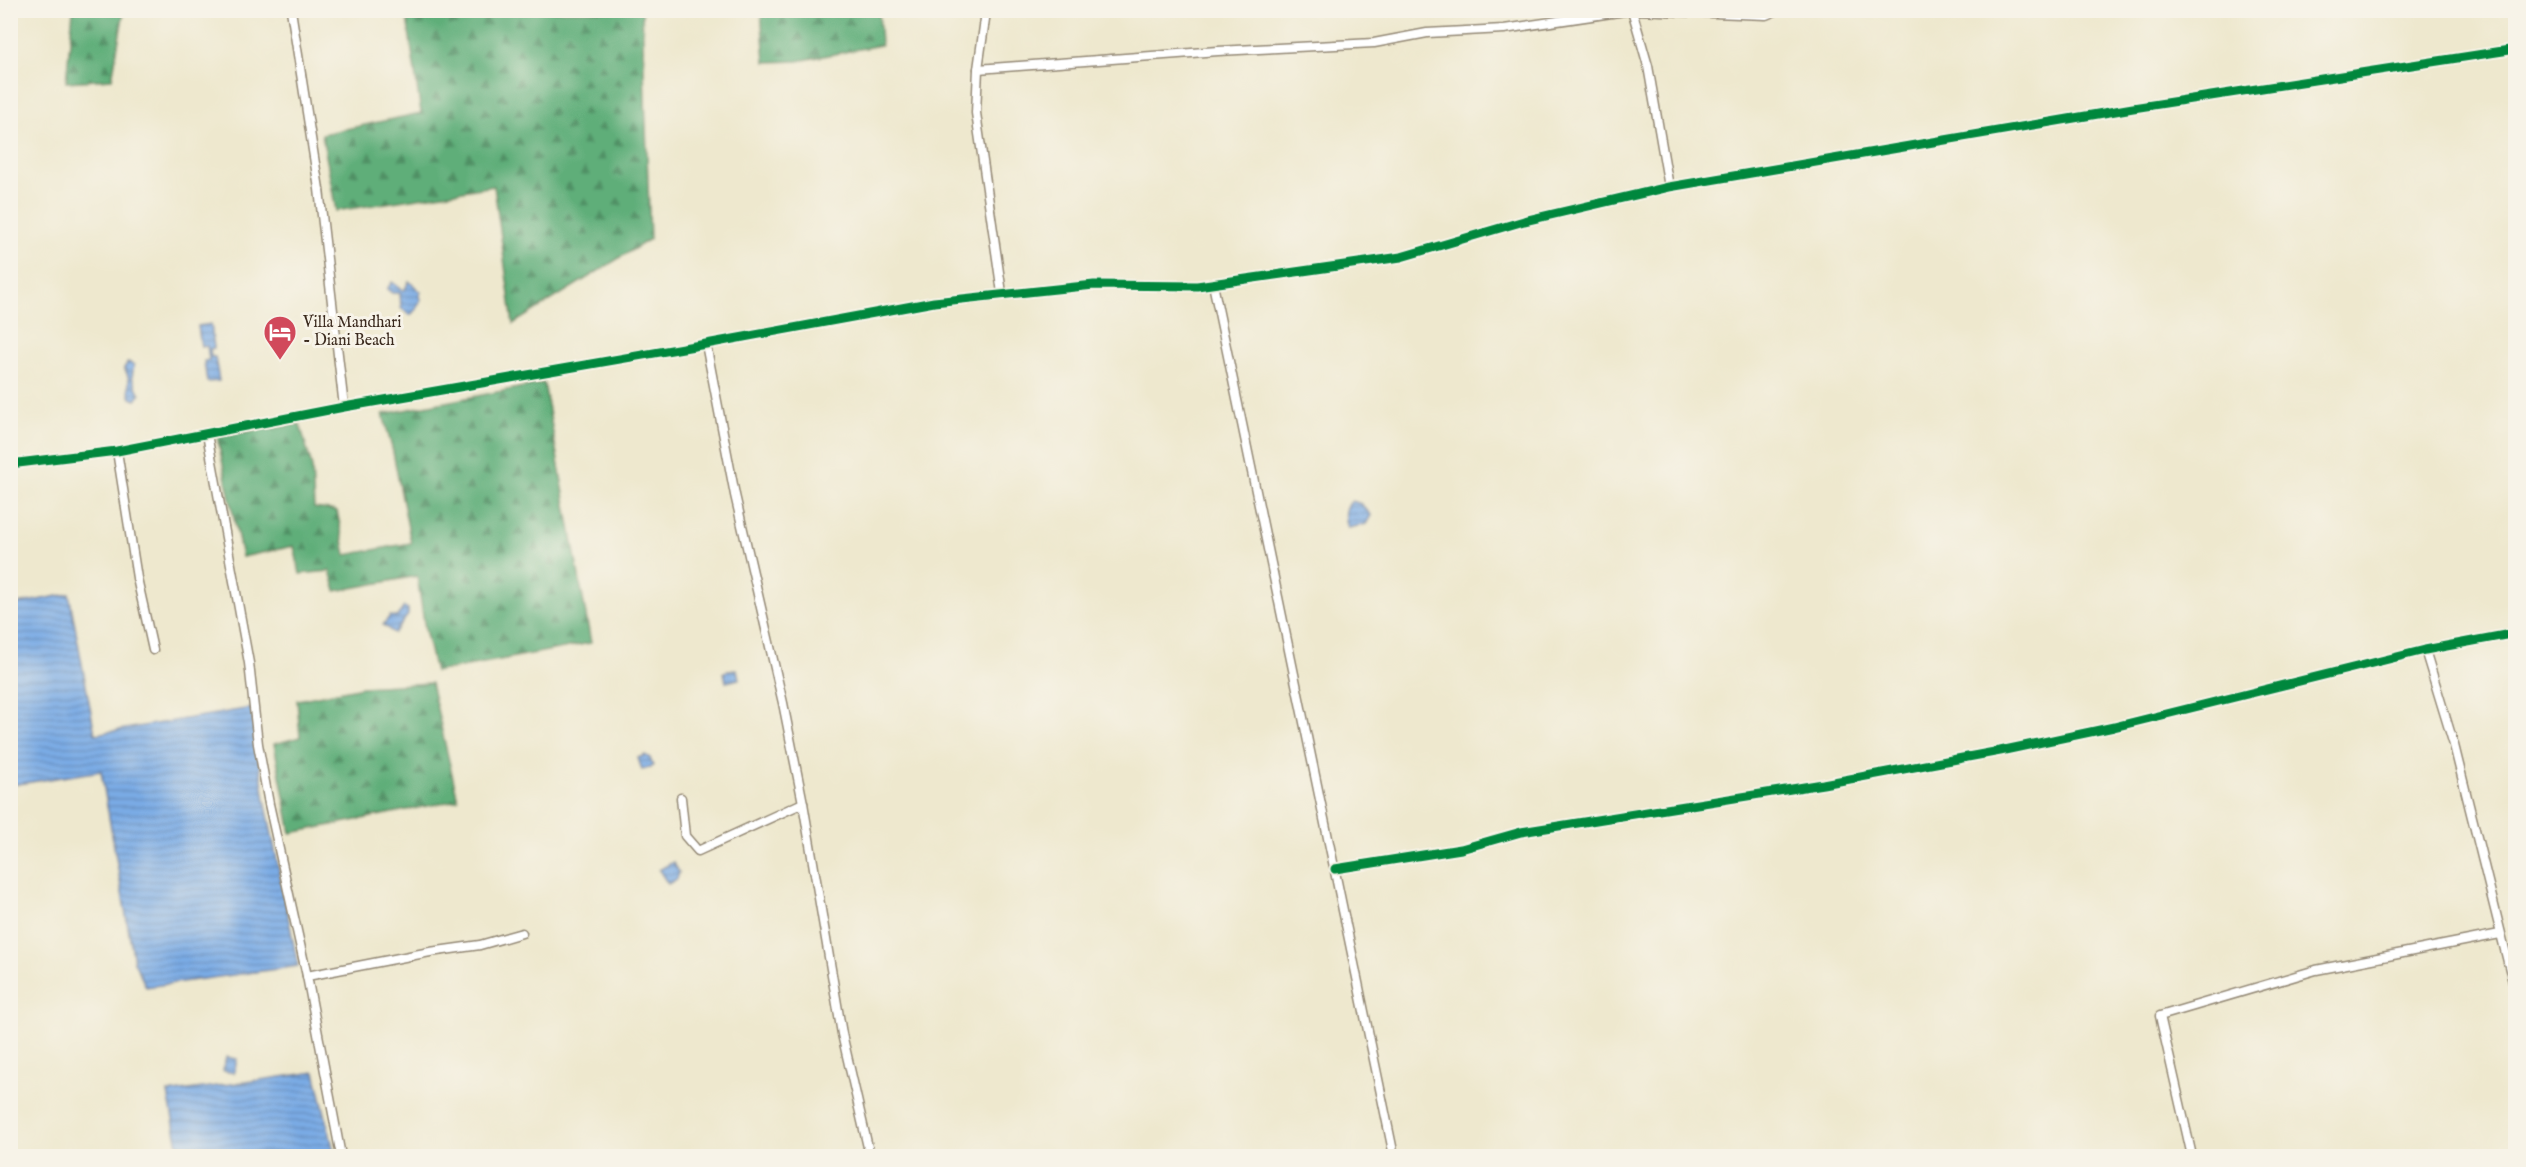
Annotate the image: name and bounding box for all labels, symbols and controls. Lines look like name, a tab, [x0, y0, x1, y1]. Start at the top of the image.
place label: Villa Mandhari - Diani Beach	[302, 313, 402, 351]
hotel icon: Villa Mandhari - Diani Beach	[262, 314, 298, 361]

